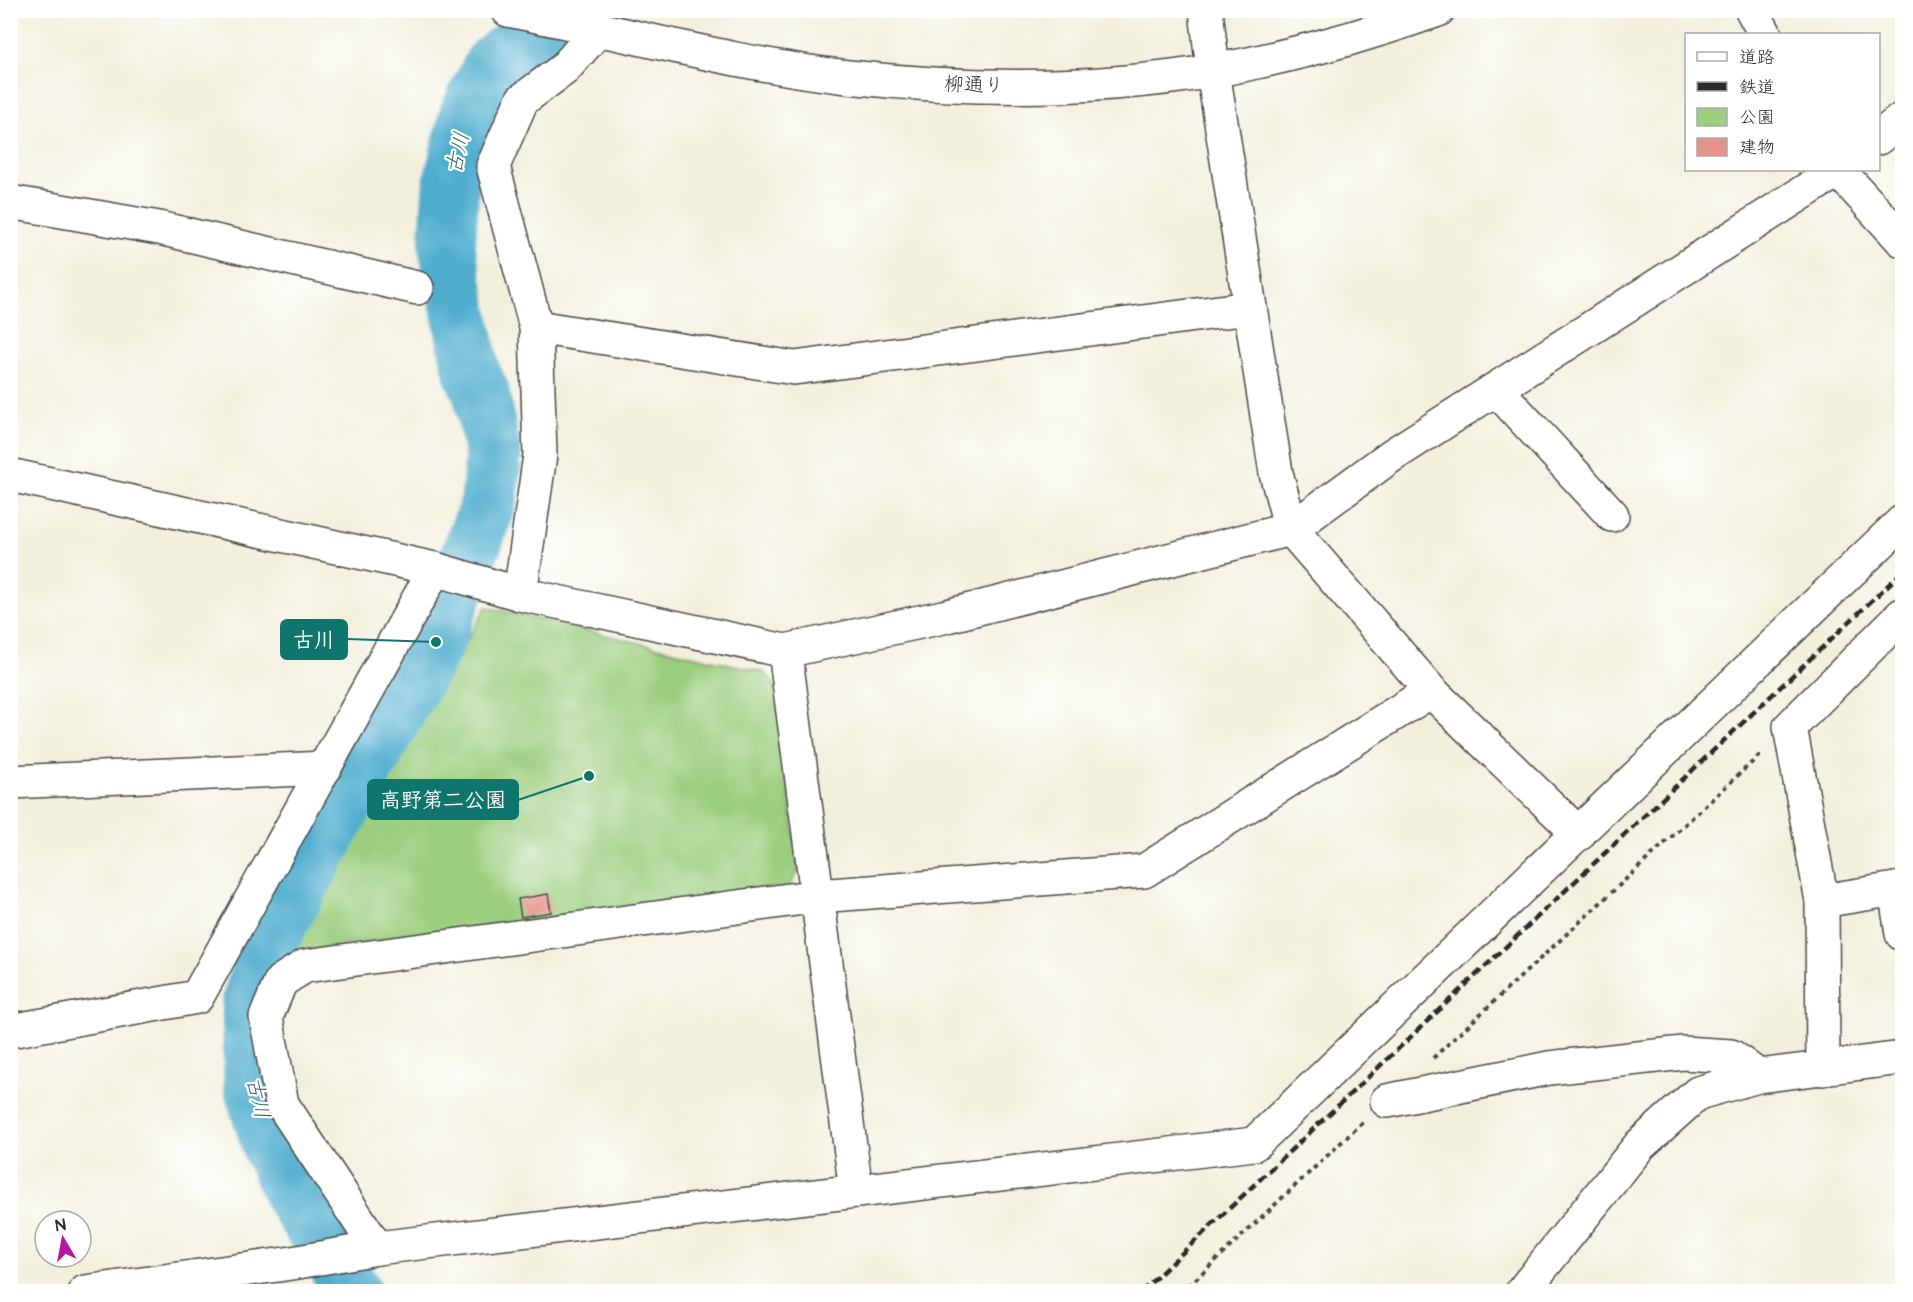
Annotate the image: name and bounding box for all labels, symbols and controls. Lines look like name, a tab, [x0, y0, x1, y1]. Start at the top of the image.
legend	[1685, 33, 1880, 171]
text: 道路	[1739, 45, 1775, 70]
street label: 柳通り	[944, 70, 1004, 100]
text: 鉄道	[1739, 75, 1775, 100]
text: 公園	[1739, 105, 1775, 130]
water label: 古川	[439, 129, 477, 177]
text: 建物	[1739, 135, 1775, 160]
callout: 古川	[281, 620, 347, 659]
text: 古川	[293, 626, 335, 655]
callout: 高野第二公園	[368, 780, 518, 819]
text: 高野第二公園	[380, 786, 506, 815]
water label: 古川	[239, 1074, 277, 1122]
north arrow	[33, 1209, 93, 1269]
text: N	[54, 1214, 67, 1237]

